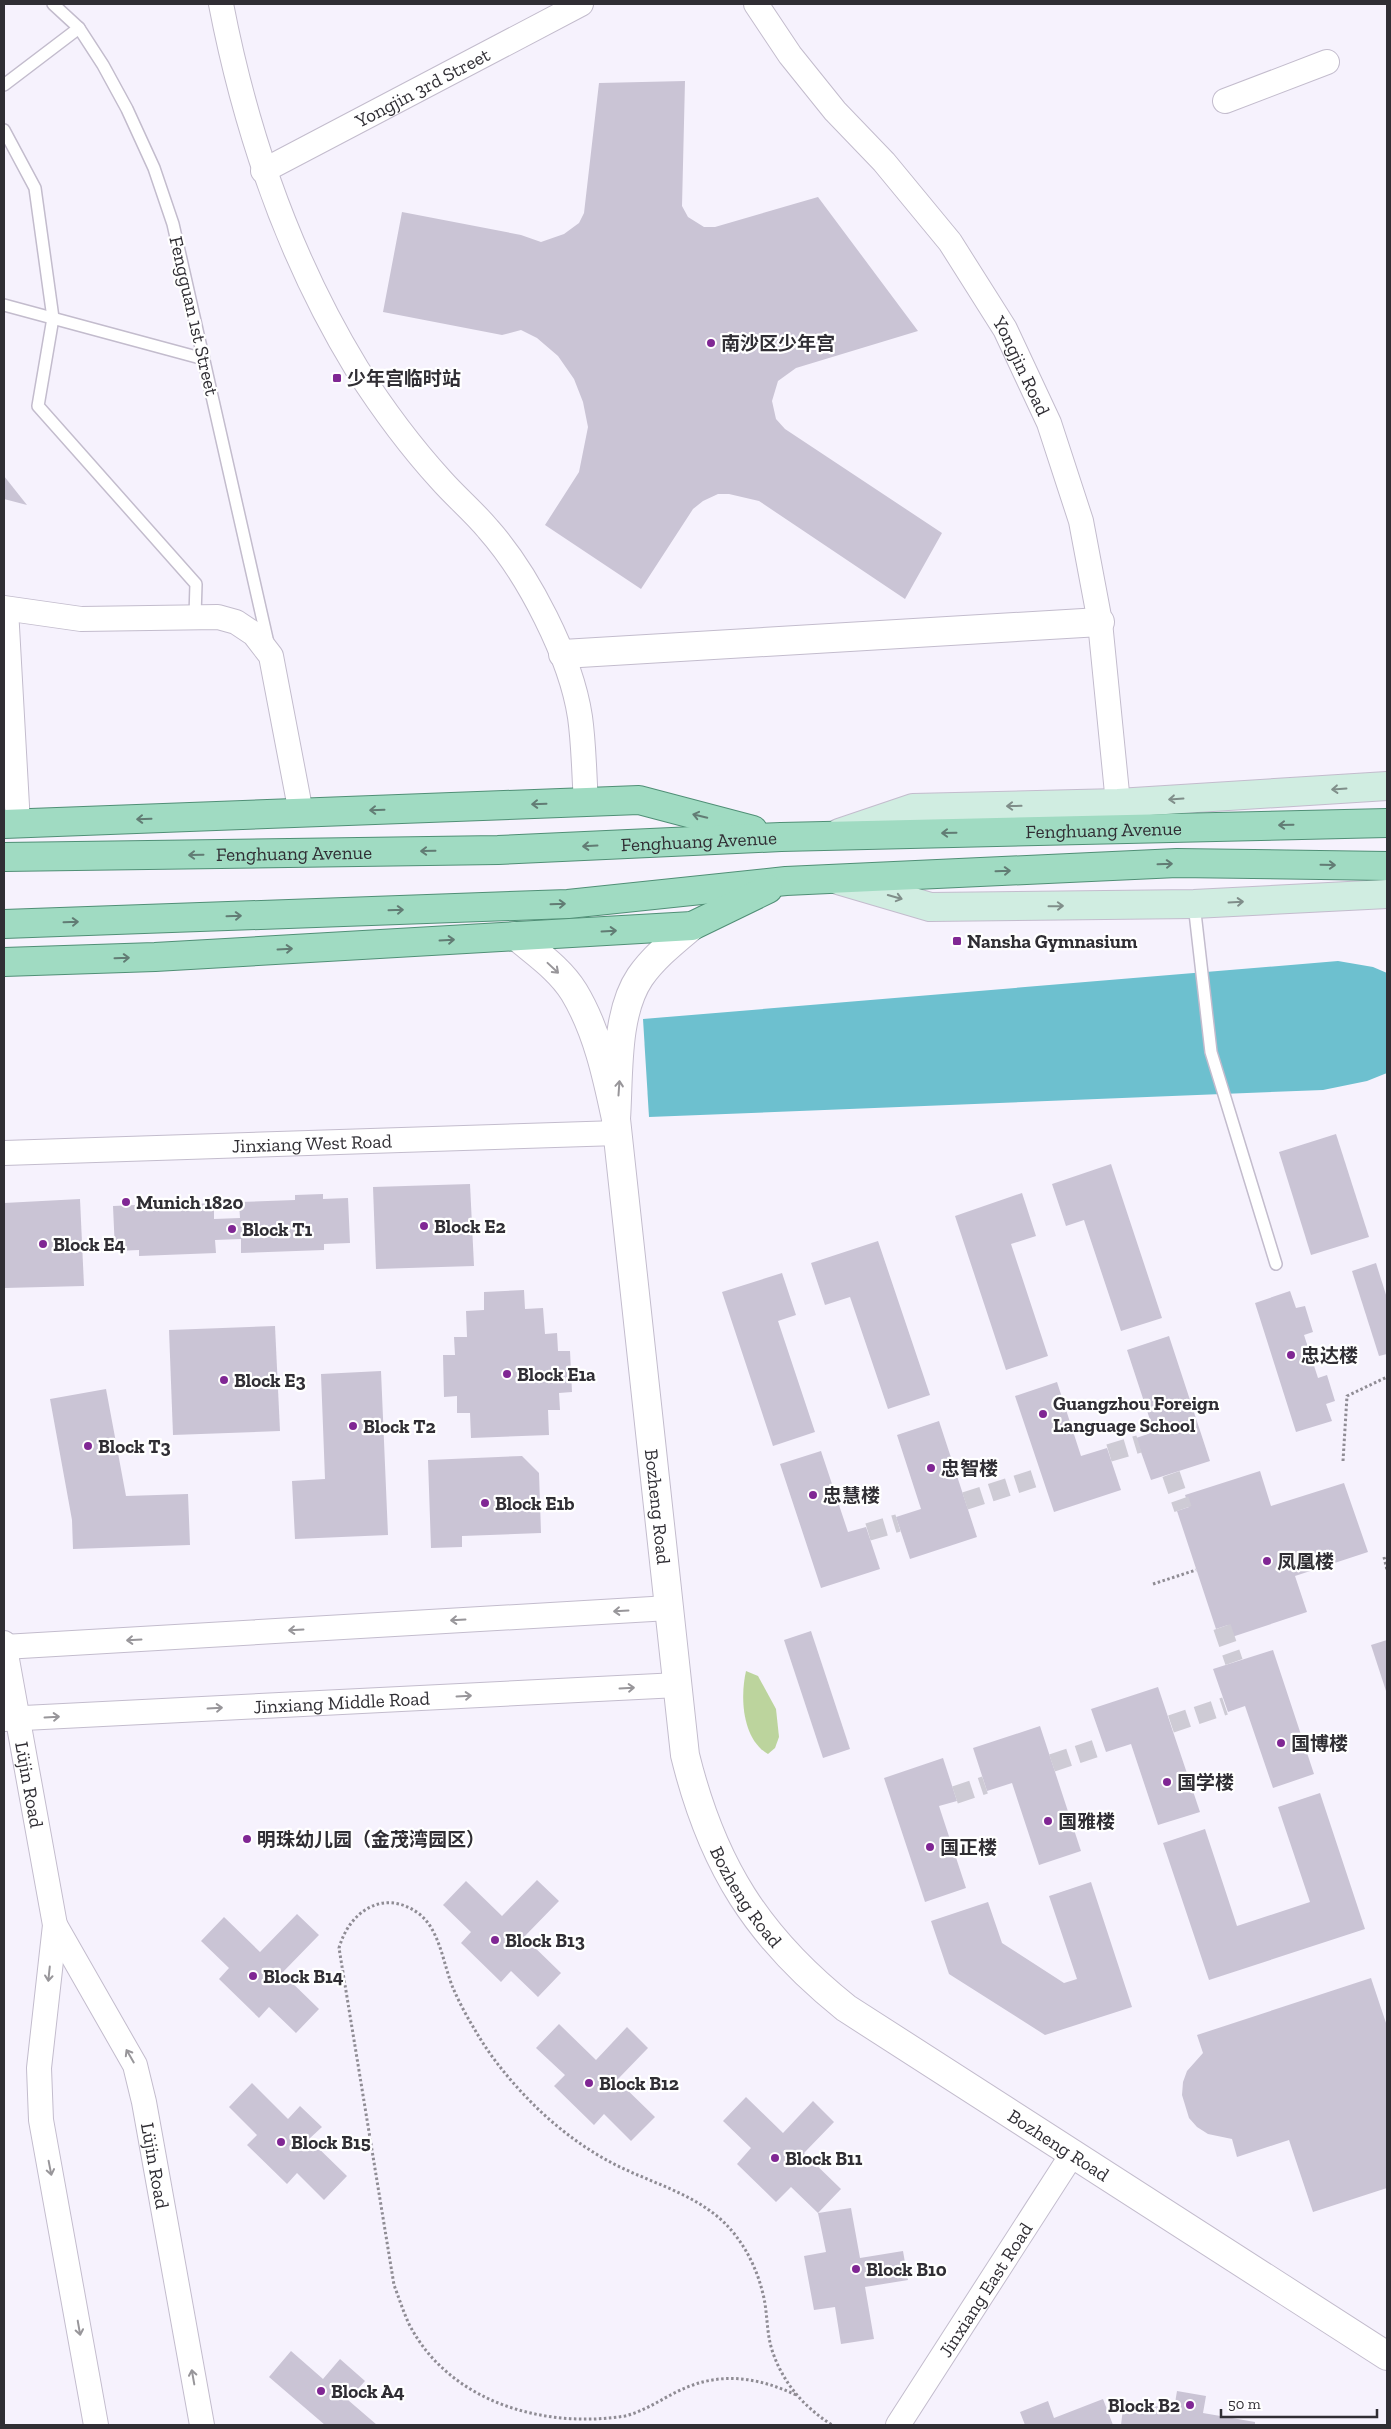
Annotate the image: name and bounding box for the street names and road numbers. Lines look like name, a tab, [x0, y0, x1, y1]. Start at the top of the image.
street label: Yongjin 3rd Street	[350, 43, 494, 133]
street label: Fengguan 1st Street	[164, 234, 224, 398]
street label: Yongjin Road	[988, 311, 1056, 420]
street label: Fenghuang Avenue	[1025, 816, 1182, 843]
street label: Fenghuang Avenue	[620, 826, 777, 856]
street label: Fenghuang Avenue	[216, 840, 372, 865]
street label: Jinxiang West Road	[231, 1129, 393, 1157]
street label: Bozheng Road	[640, 1448, 676, 1566]
street label: Jinxiang Middle Road	[253, 1686, 431, 1718]
street label: Lüjin Road	[11, 1740, 49, 1830]
street label: Bozheng Road	[705, 1842, 788, 1952]
street label: Bozheng Road	[1004, 2104, 1114, 2186]
street label: Lüjin Road	[136, 2121, 175, 2211]
street label: Jinxiang East Road	[933, 2218, 1037, 2361]

